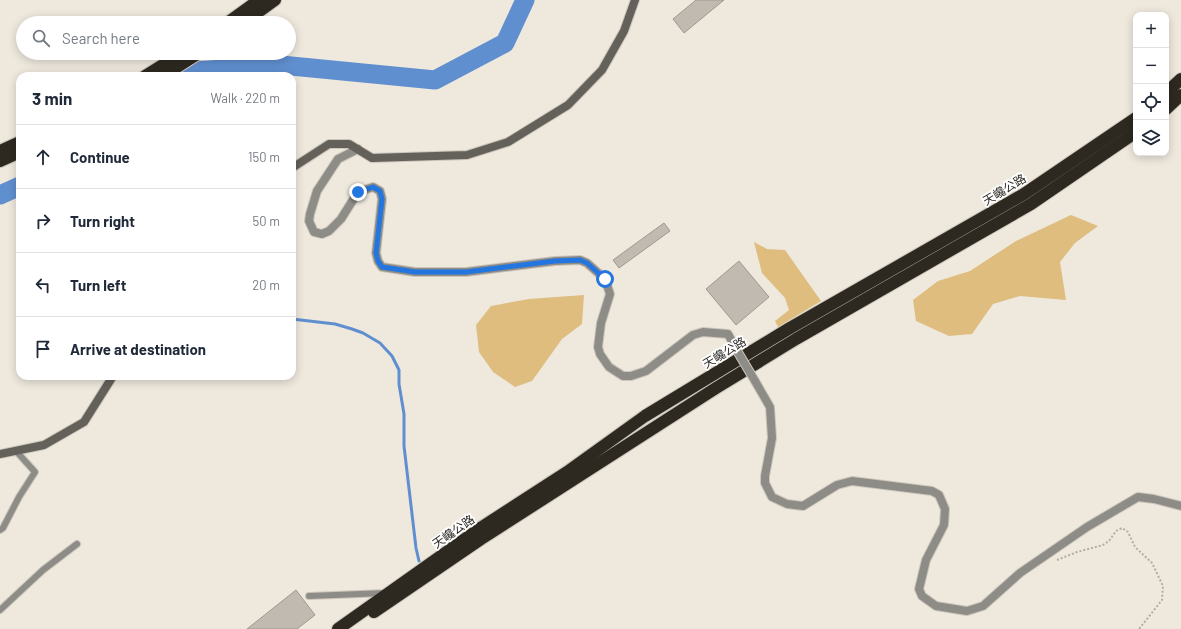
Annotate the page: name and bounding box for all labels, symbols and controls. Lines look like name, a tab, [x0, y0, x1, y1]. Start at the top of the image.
map controls	[1133, 12, 1169, 156]
button: +	[1133, 12, 1169, 48]
search box	[16, 16, 296, 60]
icon: search	[30, 27, 52, 49]
text: Search here	[62, 29, 140, 47]
button: −	[1133, 48, 1169, 84]
button: locate	[1133, 84, 1169, 120]
text: 3 min	[32, 88, 72, 108]
text: Walk · 220 m	[210, 90, 280, 106]
button: layers	[1133, 120, 1169, 156]
icon: ahead	[32, 146, 54, 168]
text: Continue	[70, 148, 130, 166]
text: 150 m	[248, 149, 280, 165]
street label: 天巉公路	[980, 171, 1028, 207]
route end	[349, 183, 367, 201]
icon: right	[32, 210, 54, 232]
text: Turn right	[70, 212, 135, 230]
text: 50 m	[253, 213, 280, 229]
route start	[596, 270, 614, 288]
icon: left	[32, 274, 54, 296]
text: Turn left	[70, 276, 126, 294]
text: 20 m	[252, 277, 280, 293]
street label: 天巉公路	[700, 334, 748, 370]
icon: arrive	[32, 338, 54, 360]
text: Arrive at destination	[70, 340, 206, 358]
street label: 天巉公路	[429, 511, 477, 551]

